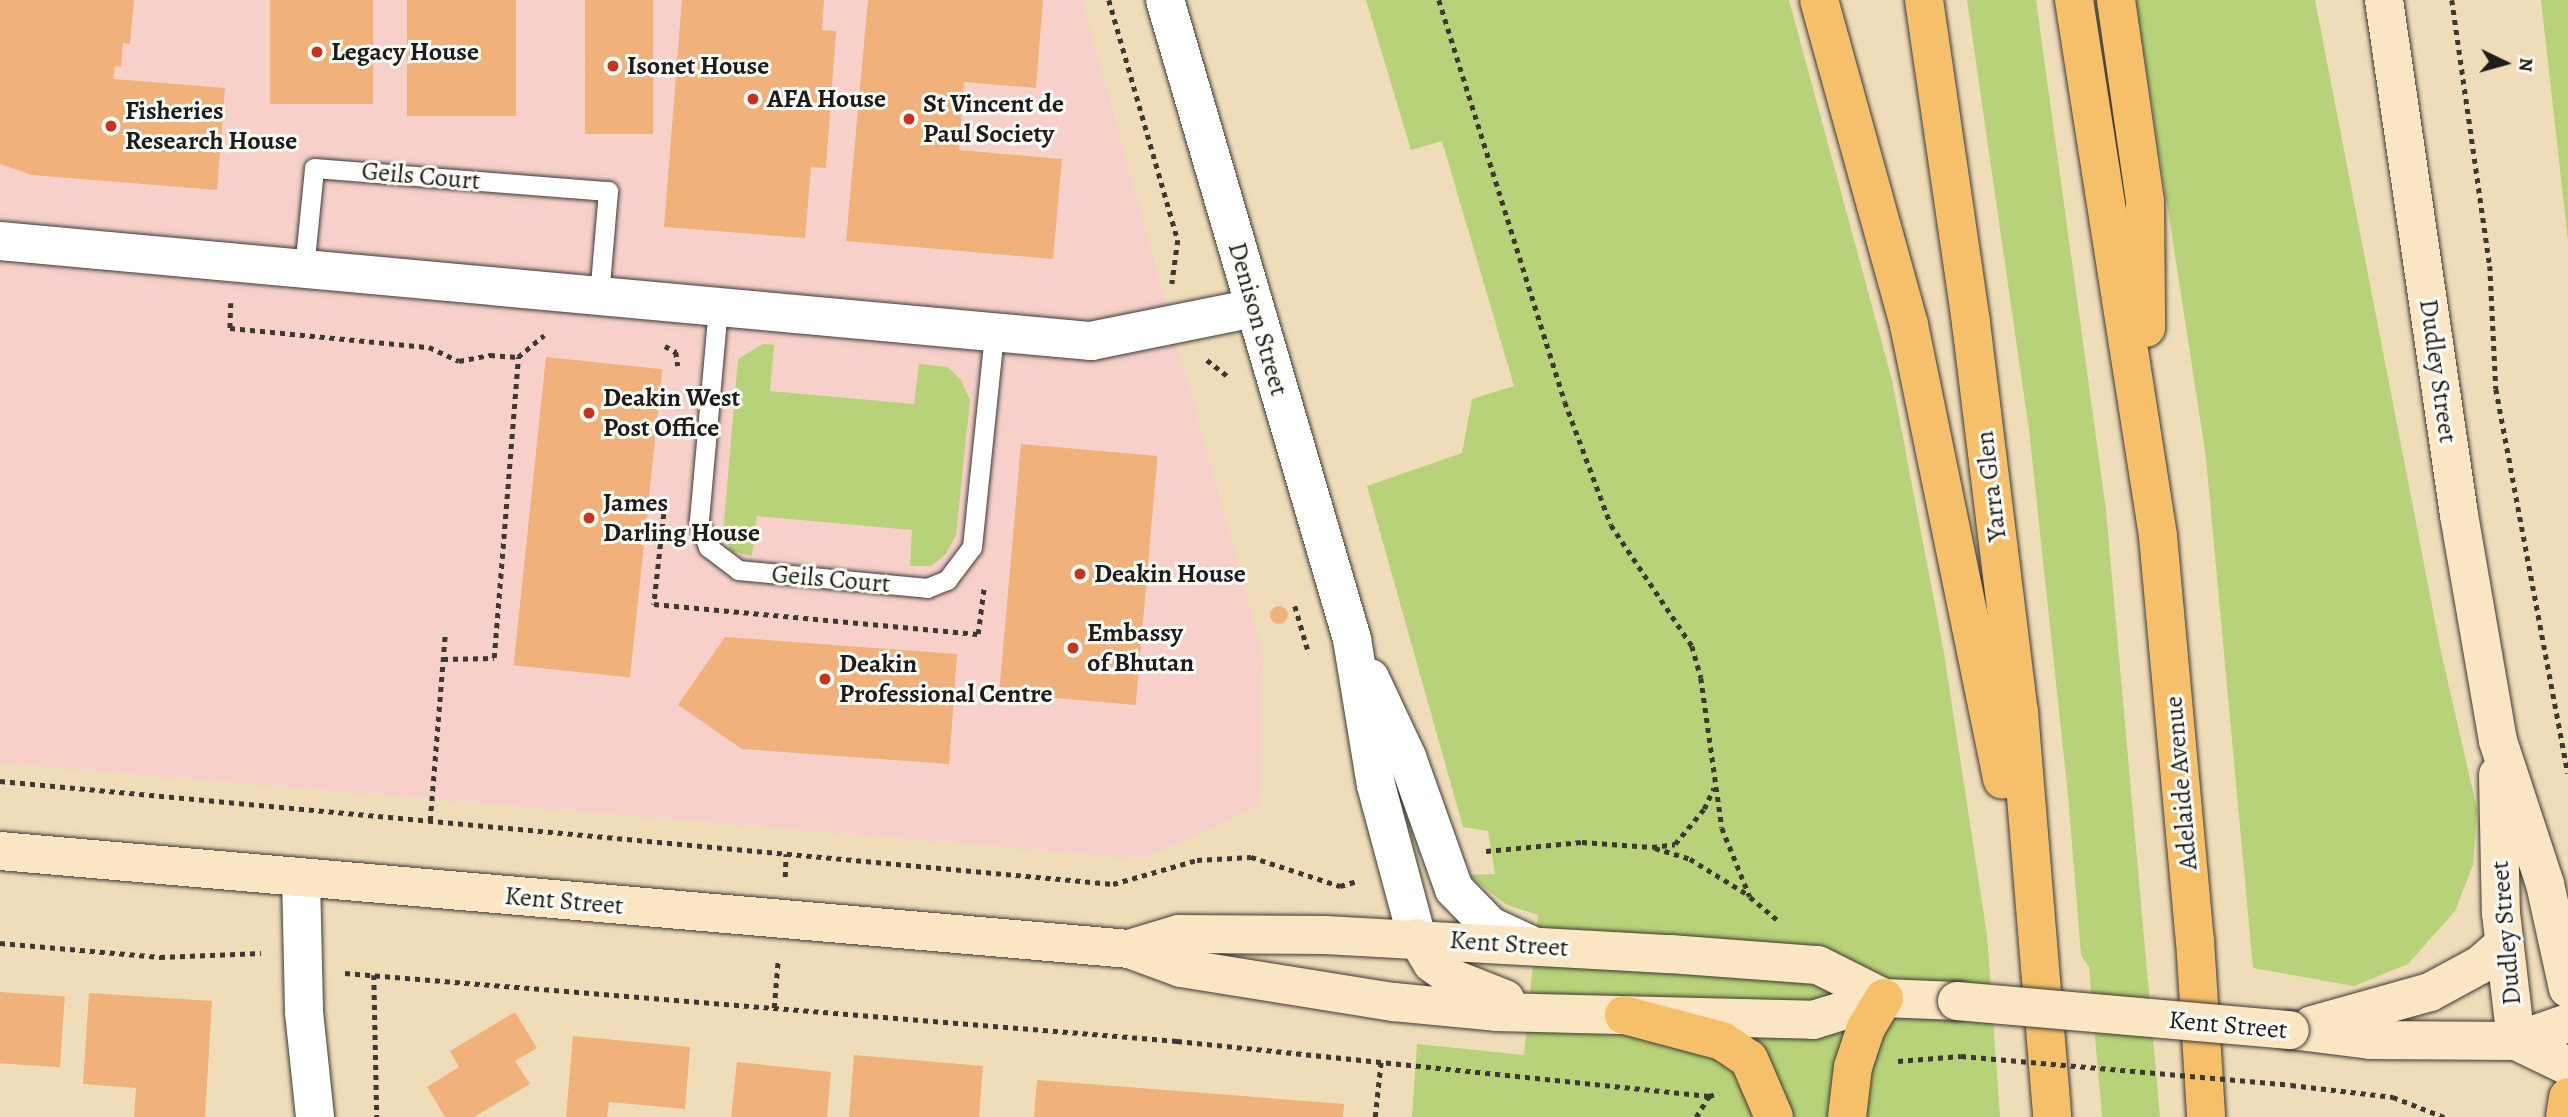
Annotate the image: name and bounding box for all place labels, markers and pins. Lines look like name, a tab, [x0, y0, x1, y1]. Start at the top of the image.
place label: Legacy House	[331, 36, 479, 68]
marker: Legacy House	[309, 44, 325, 60]
place label: Isonet House	[627, 50, 769, 82]
marker: Isonet House	[605, 58, 621, 74]
place label: AFA House	[767, 83, 886, 115]
place label: St Vincent de Paul Society	[923, 88, 1064, 150]
marker: AFA House	[745, 91, 761, 107]
place label: Fisheries Research House	[125, 95, 297, 156]
marker: St Vincent de Paul Society	[901, 111, 917, 127]
marker: Fisheries Research House	[103, 118, 119, 134]
place label: Deakin West Post Office	[603, 382, 740, 444]
marker: Deakin West Post Office	[581, 405, 597, 421]
place label: James Darling House	[603, 487, 760, 548]
marker: James Darling House	[581, 510, 597, 526]
place label: Deakin House	[1094, 558, 1246, 590]
marker: Deakin House	[1072, 566, 1088, 582]
place label: Embassy of Bhutan	[1087, 617, 1194, 678]
marker: Embassy of Bhutan	[1065, 640, 1081, 656]
place label: Deakin Professional Centre	[839, 648, 1052, 710]
marker: Deakin Professional Centre	[817, 671, 833, 687]

